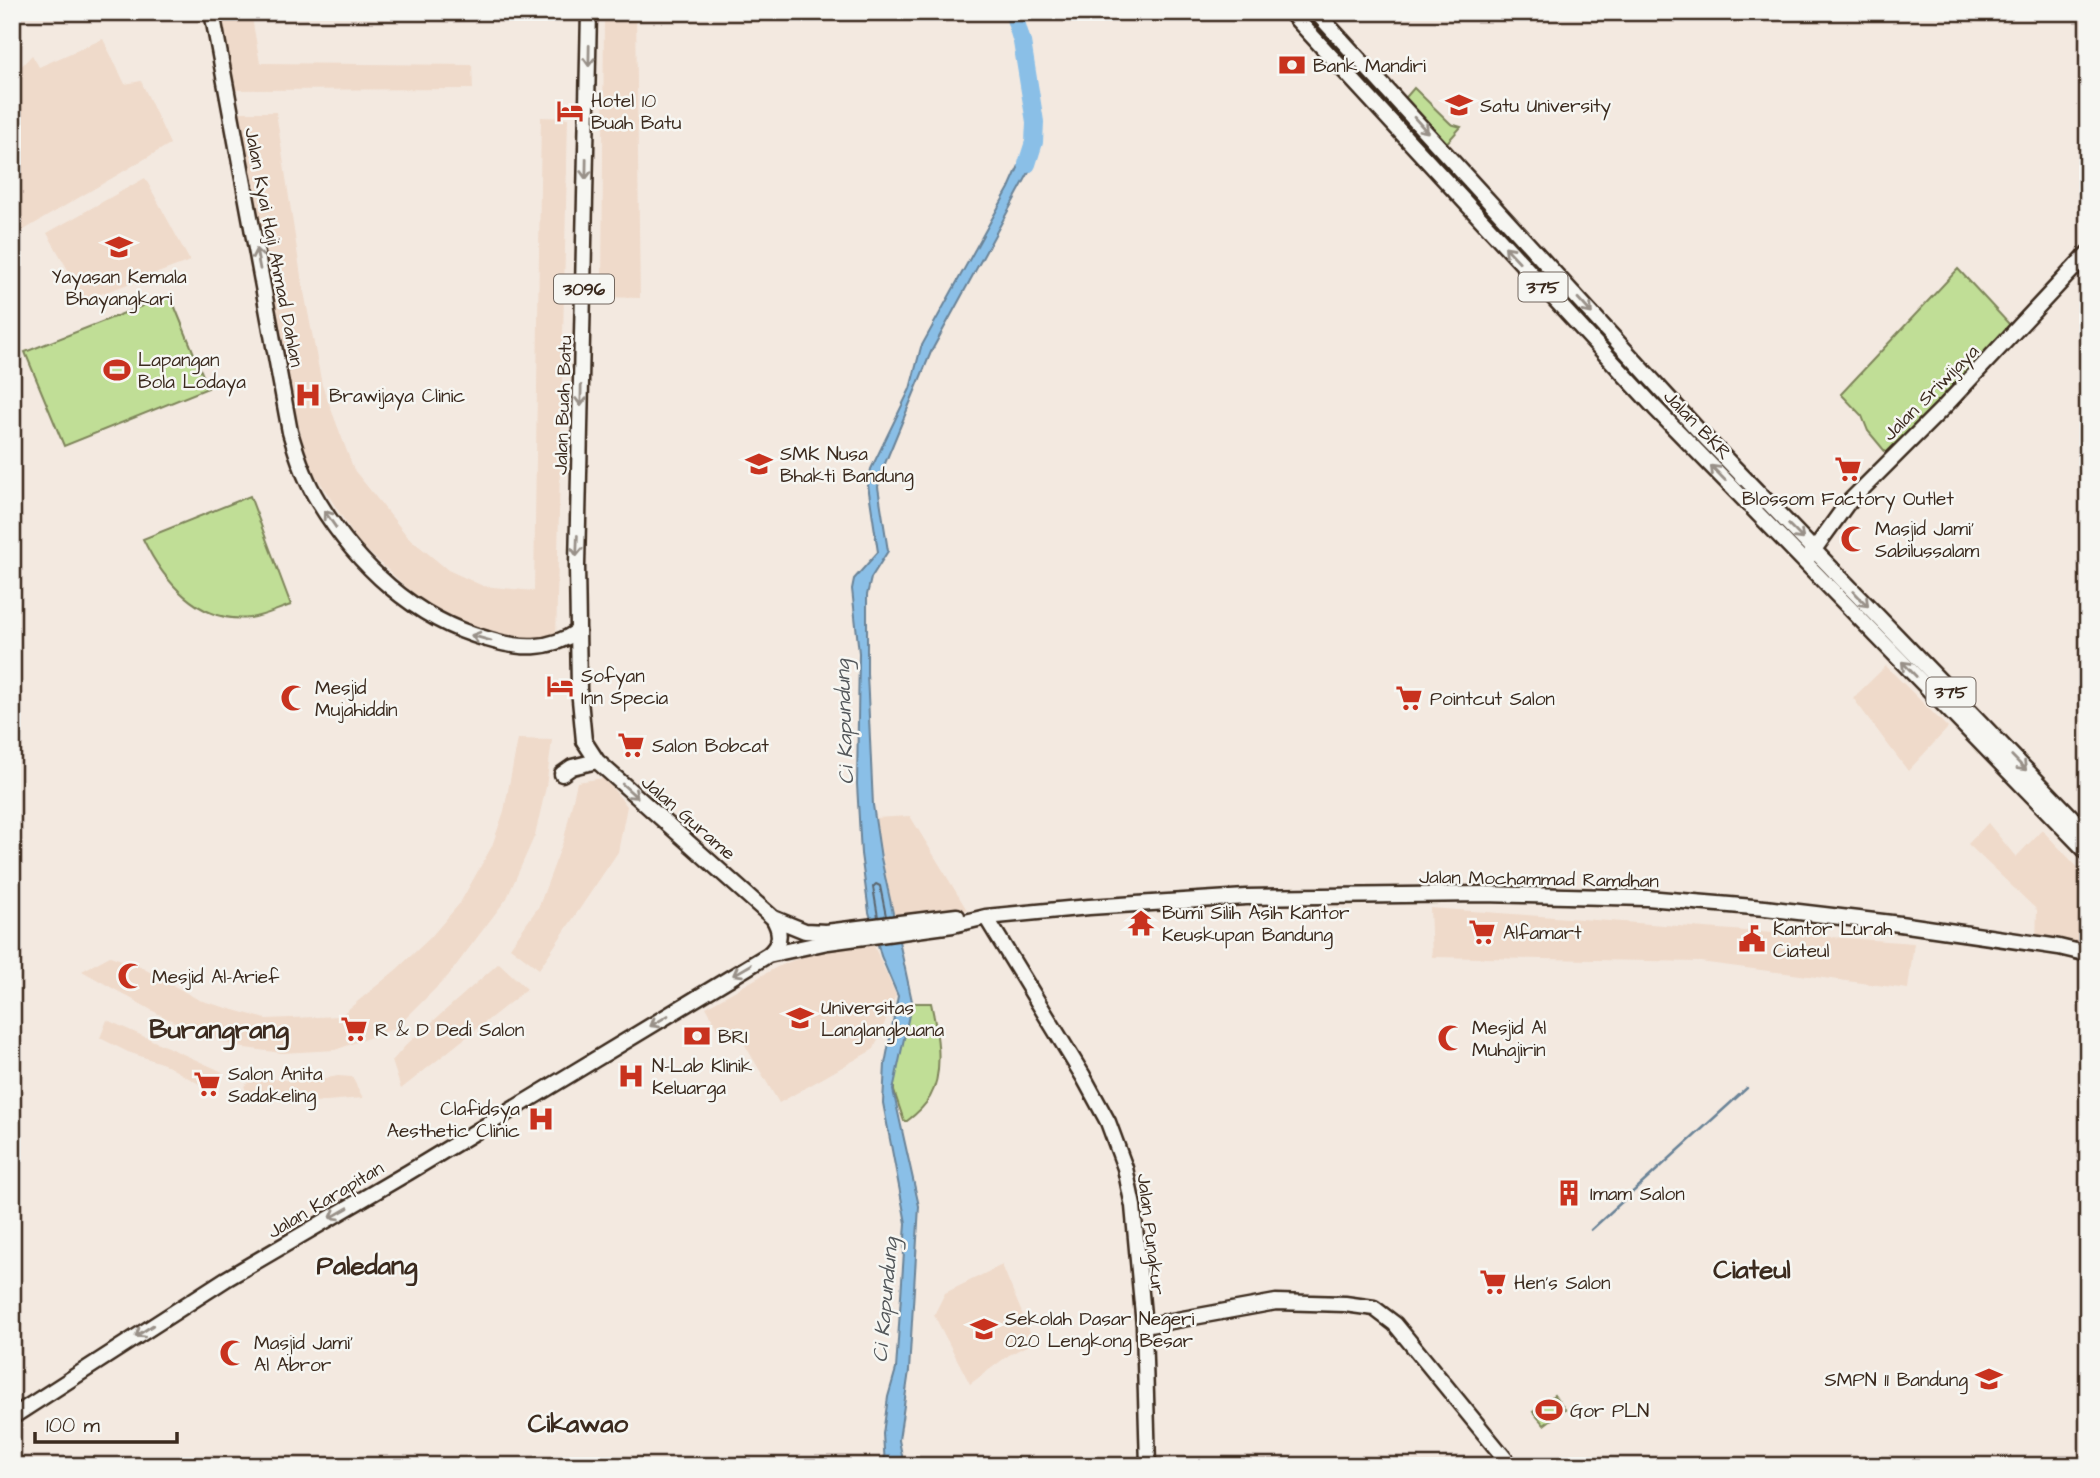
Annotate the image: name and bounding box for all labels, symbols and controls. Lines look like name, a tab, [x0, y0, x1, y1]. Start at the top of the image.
one-way arrow	[582, 45, 595, 68]
bank icon: Bank Mandiri	[1277, 50, 1307, 80]
place label: Bank Mandiri	[1313, 53, 1426, 80]
place label: Hotel 10 Buah Batu	[591, 88, 682, 137]
school or university icon: Satu University	[1444, 90, 1474, 120]
place label: Satu University	[1480, 93, 1612, 121]
hotel icon: Hotel 10 Buah Batu	[555, 96, 585, 126]
one-way arrow	[1412, 116, 1428, 134]
street label: Jalan Kyai Haji Ahmad Dahlan	[236, 125, 310, 370]
one-way arrow	[580, 157, 593, 180]
school or university icon: Yayasan Kemala Bhayangkari	[104, 232, 134, 262]
one-way arrow	[1504, 246, 1521, 263]
one-way arrow	[250, 248, 264, 271]
place label: Yayasan Kemala Bhayangkari	[51, 264, 187, 314]
road number: 375	[1518, 272, 1568, 302]
road number: 3096	[554, 274, 614, 304]
one-way arrow	[1577, 297, 1593, 315]
street label: Jalan Buah Batu	[548, 334, 579, 475]
street label: Jalan Sriwijaya	[1877, 339, 1986, 448]
place label: Lapangan Bola Lodaya	[138, 347, 246, 397]
sports icon: Lapangan Bola Lodaya	[102, 355, 132, 385]
hospital icon: Brawijaya Clinic	[293, 380, 323, 410]
place label: Brawijaya Clinic	[329, 383, 465, 411]
one-way arrow	[575, 384, 588, 407]
street label: Jalan BKR	[1657, 384, 1737, 466]
place label: SMK Nusa Bhakti Bandung	[780, 441, 914, 491]
school or university icon: SMK Nusa Bhakti Bandung	[744, 449, 774, 479]
supermarket icon: Blossom Factory Outlet	[1833, 454, 1863, 484]
one-way arrow	[1710, 465, 1727, 482]
place label: Blossom Factory Outlet	[1742, 486, 1954, 514]
one-way arrow	[323, 510, 337, 529]
place label: Masjid Jami' Sabilussalam	[1875, 516, 1979, 565]
one-way arrow	[1787, 523, 1804, 540]
mosque icon: Masjid Jami' Sabilussalam	[1839, 524, 1869, 554]
one-way arrow	[571, 535, 584, 558]
one-way arrow	[1853, 590, 1870, 607]
one-way arrow	[470, 630, 492, 643]
water label: Ci Kapundung	[828, 658, 862, 785]
one-way arrow	[1901, 661, 1918, 678]
place label: Sofyan Inn Specia	[581, 663, 668, 712]
hotel icon: Sofyan Inn Specia	[545, 671, 575, 701]
place label: Mesjid Mujahiddin	[315, 675, 398, 724]
road number: 375	[1926, 678, 1976, 706]
mosque icon: Mesjid Mujahiddin	[279, 683, 309, 713]
supermarket icon: Pointcut Salon	[1394, 683, 1424, 713]
place label: Pointcut Salon	[1430, 686, 1555, 713]
supermarket icon: Salon Bobcat	[616, 730, 646, 760]
place label: Salon Bobcat	[652, 733, 769, 760]
one-way arrow	[2011, 754, 2028, 771]
street label: Jalan Gurame	[635, 769, 741, 867]
one-way arrow	[621, 783, 639, 799]
street label: Jalan Mochammad Ramdhan	[1419, 864, 1659, 895]
place label: Bumi Silih Asih Kantor Keuskupan Bandung	[1162, 900, 1350, 950]
temple icon: Bumi Silih Asih Kantor Keuskupan Bandung	[1126, 908, 1156, 938]
place label: Kantor Lurah Ciateul	[1773, 916, 1893, 965]
supermarket icon: Alfamart	[1467, 917, 1497, 947]
place label: Alfamart	[1503, 920, 1582, 947]
public building icon: Kantor Lurah Ciateul	[1737, 924, 1767, 954]
mosque icon: Mesjid Al-Arief	[116, 961, 146, 991]
one-way arrow	[733, 963, 753, 977]
place label: Mesjid Al-Arief	[152, 964, 280, 991]
place label: Universitas Langlangbuana	[821, 995, 945, 1045]
school or university icon: Universitas Langlangbuana	[785, 1003, 815, 1033]
district label: Burangrang	[149, 1012, 289, 1051]
supermarket icon: R & D Dedi Salon	[339, 1014, 369, 1044]
one-way arrow	[649, 1014, 669, 1028]
place label: Mesjid Al Muhajirin	[1472, 1015, 1546, 1064]
place label: R & D Dedi Salon	[375, 1017, 524, 1044]
bank icon: BRI	[682, 1021, 712, 1051]
mosque icon: Mesjid Al Muhajirin	[1436, 1023, 1466, 1053]
place label: BRI	[718, 1024, 748, 1051]
place label: N-Lab Klinik Keluarga	[652, 1053, 753, 1103]
place label: Salon Anita Sadakeling	[228, 1061, 323, 1111]
hospital icon: N-Lab Klinik Keluarga	[616, 1061, 646, 1091]
supermarket icon: Salon Anita Sadakeling	[192, 1069, 222, 1099]
place label: Clafidsya Aesthetic Clinic	[387, 1096, 520, 1145]
hospital icon: Clafidsya Aesthetic Clinic	[526, 1104, 556, 1134]
street label: Jalan Karapitan	[263, 1155, 389, 1246]
street label: Jalan Pungkur	[1129, 1172, 1171, 1297]
building icon: Imam Salon	[1554, 1178, 1584, 1208]
place label: Imam Salon	[1590, 1181, 1685, 1208]
one-way arrow	[329, 1207, 350, 1220]
water label: Ci Kapundung	[866, 1235, 907, 1364]
district label: Paledang	[317, 1248, 418, 1287]
district label: Ciateul	[1713, 1252, 1791, 1288]
supermarket icon: Hen's Salon	[1478, 1267, 1508, 1297]
place label: Hen's Salon	[1514, 1270, 1611, 1297]
place label: Sekolah Dasar Negeri 020 Lengkong Besar	[1005, 1306, 1195, 1356]
school or university icon: Sekolah Dasar Negeri 020 Lengkong Besar	[969, 1314, 999, 1344]
one-way arrow	[135, 1324, 155, 1338]
place label: Masjid Jami' Al Abror	[254, 1330, 353, 1379]
mosque icon: Masjid Jami' Al Abror	[218, 1338, 248, 1368]
school or university icon: SMPN 11 Bandung	[1974, 1364, 2004, 1394]
place label: SMPN 11 Bandung	[1825, 1367, 1968, 1395]
sports icon: Gor PLN	[1534, 1395, 1564, 1425]
place label: Gor PLN	[1570, 1398, 1649, 1425]
scale bar	[35, 1401, 177, 1445]
district label: Cikawao	[528, 1406, 629, 1442]
text: 100 m	[46, 1411, 101, 1440]

